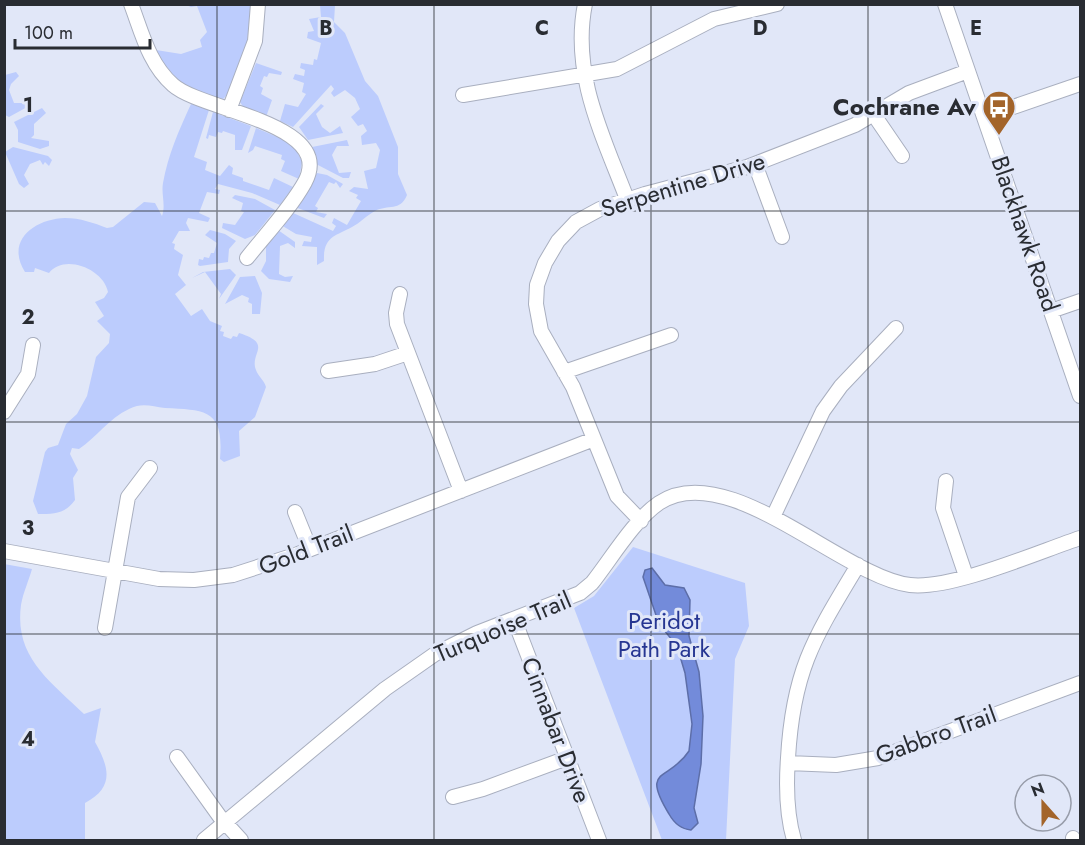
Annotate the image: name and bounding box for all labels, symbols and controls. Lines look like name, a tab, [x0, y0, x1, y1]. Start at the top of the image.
scale bar	[15, 12, 150, 50]
text: B	[319, 14, 333, 43]
text: C	[535, 14, 549, 43]
text: D	[753, 14, 767, 43]
text: E	[970, 14, 982, 43]
text: 100 m	[24, 20, 73, 46]
place label: Cochrane Av	[833, 89, 976, 124]
bus stop icon: Cochrane Av	[981, 89, 1017, 136]
text: 1	[23, 91, 33, 120]
street label: Serpentine Drive	[596, 143, 769, 226]
street label: Blackhawk Road	[982, 151, 1068, 316]
text: 2	[21, 303, 35, 332]
text: 3	[22, 514, 34, 543]
street label: Gold Trail	[253, 515, 358, 584]
street label: Turquoise Trail	[429, 582, 577, 671]
park label: Peridot Path Park	[618, 603, 711, 666]
street label: Cinnabar Drive	[513, 652, 600, 808]
street label: Gabbro Trail	[870, 696, 1001, 773]
text: 4	[21, 725, 35, 754]
north arrow	[1013, 773, 1073, 833]
text: N	[1028, 776, 1048, 802]

